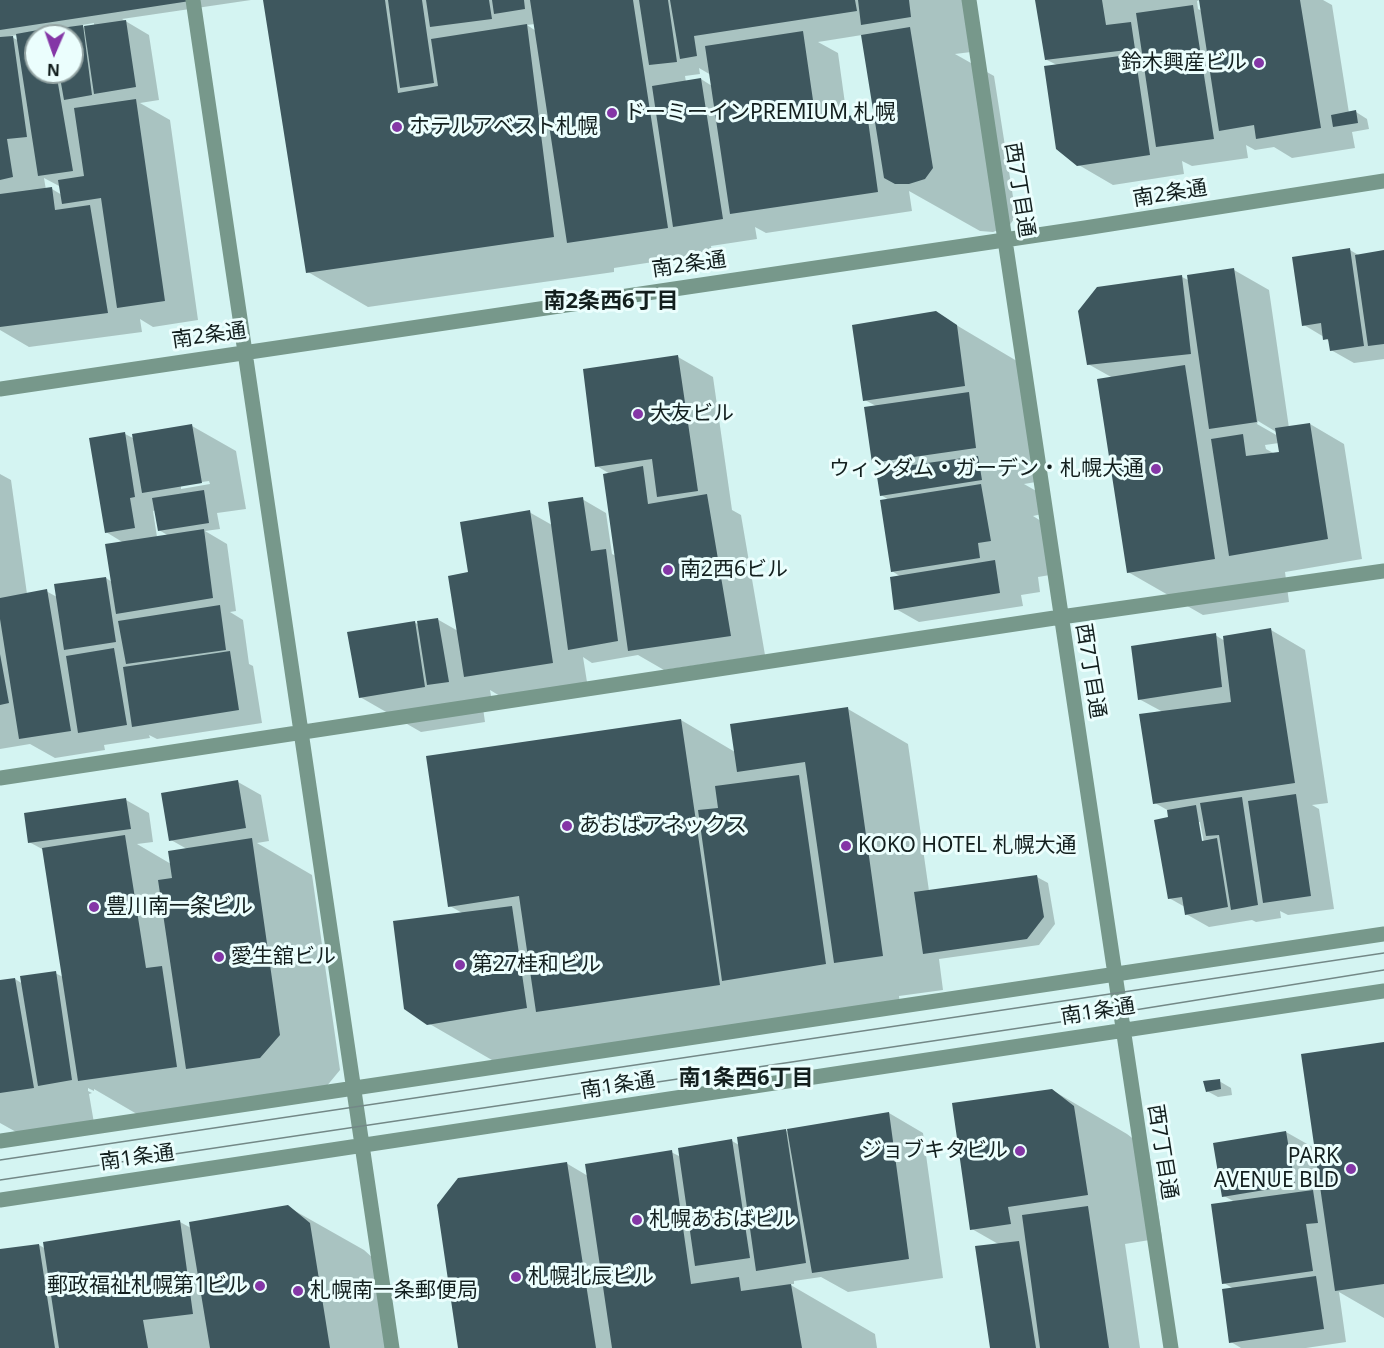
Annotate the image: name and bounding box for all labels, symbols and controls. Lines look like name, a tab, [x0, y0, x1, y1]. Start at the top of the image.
north arrow	[24, 24, 84, 84]
place label: 鈴木興産ビル	[1121, 50, 1247, 76]
marker: 鈴木興産ビル	[1252, 56, 1266, 70]
text: N	[47, 59, 60, 81]
place label: ドーミーインPREMIUM 札幌	[624, 100, 895, 126]
marker: ドーミーインPREMIUM 札幌	[605, 106, 619, 120]
place label: ホテルアベスト札幌	[409, 114, 598, 140]
marker: ホテルアベスト札幌	[390, 120, 404, 134]
street label: 西7丁目通	[999, 141, 1039, 239]
street label: 南2条通	[1131, 176, 1209, 212]
street label: 南2条通	[650, 247, 728, 283]
district label: 南2条西6丁目	[543, 289, 679, 315]
street label: 南2条通	[170, 318, 248, 354]
place label: 大友ビル	[650, 401, 734, 427]
marker: 大友ビル	[631, 407, 645, 421]
place label: ウィンダム・ガーデン・札幌大通	[829, 456, 1144, 482]
marker: ウィンダム・ガーデン・札幌大通	[1149, 462, 1163, 476]
place label: 南2西6ビル	[680, 557, 788, 583]
marker: 南2西6ビル	[661, 563, 675, 577]
street label: 西7丁目通	[1070, 622, 1110, 720]
place label: あおばアネックス	[579, 813, 747, 839]
marker: あおばアネックス	[560, 819, 574, 833]
place label: KOKO HOTEL 札幌大通	[858, 833, 1077, 859]
marker: KOKO HOTEL 札幌大通	[839, 839, 853, 853]
place label: 豊川南一条ビル	[106, 894, 253, 920]
marker: 豊川南一条ビル	[87, 900, 101, 914]
place label: 愛生舘ビル	[231, 944, 336, 970]
marker: 愛生舘ビル	[212, 950, 226, 964]
place label: 第27桂和ビル	[472, 952, 601, 978]
marker: 第27桂和ビル	[453, 958, 467, 972]
street label: 南1条通	[1059, 994, 1137, 1030]
district label: 南1条西6丁目	[678, 1066, 814, 1092]
street label: 南1条通	[579, 1068, 657, 1104]
street label: 西7丁目通	[1142, 1103, 1182, 1201]
place label: ジョブキタビル	[861, 1138, 1008, 1164]
street label: 南1条通	[98, 1140, 176, 1176]
marker: ジョブキタビル	[1013, 1144, 1027, 1158]
place label: PARK AVENUE BLD	[1214, 1144, 1339, 1194]
marker: PARK AVENUE BLD	[1344, 1162, 1358, 1176]
place label: 札幌あおばビル	[649, 1207, 796, 1233]
marker: 札幌あおばビル	[630, 1213, 644, 1227]
place label: 札幌北辰ビル	[528, 1264, 654, 1290]
marker: 札幌北辰ビル	[509, 1270, 523, 1284]
place label: 郵政福祉札幌第1ビル	[47, 1273, 248, 1299]
place label: 札幌南一条郵便局	[310, 1278, 478, 1304]
marker: 郵政福祉札幌第1ビル	[253, 1279, 267, 1293]
marker: 札幌南一条郵便局	[291, 1284, 305, 1298]

